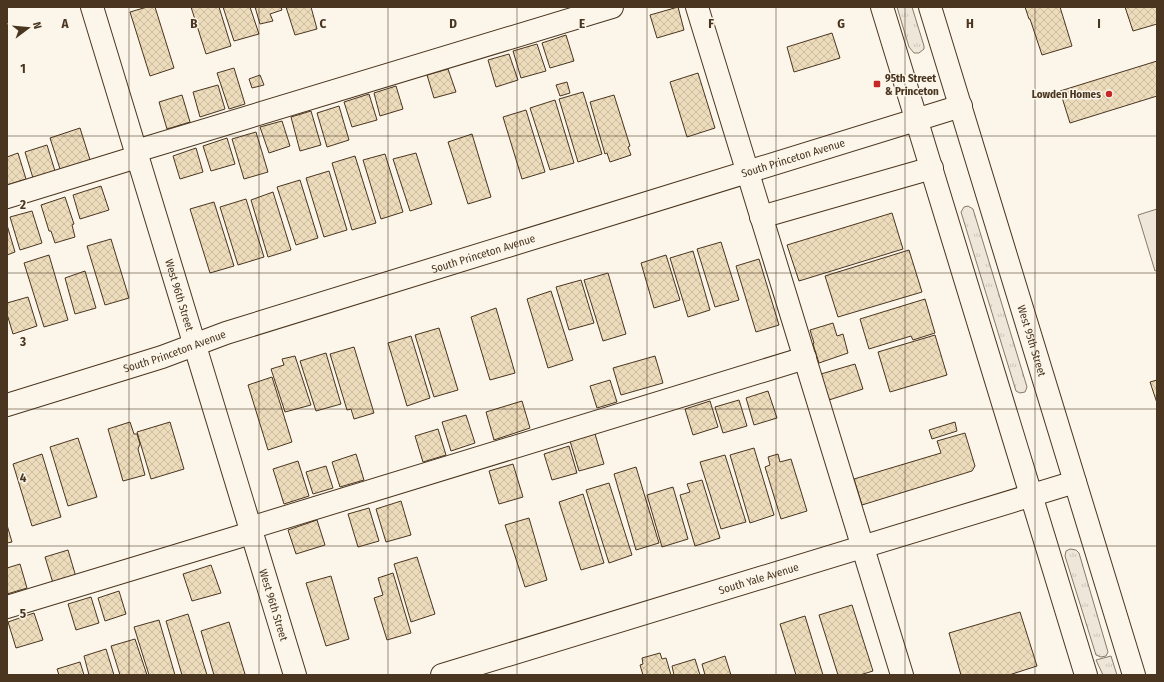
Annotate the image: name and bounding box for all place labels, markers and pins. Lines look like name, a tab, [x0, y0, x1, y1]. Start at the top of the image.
place label: 95th Street & Princeton	[885, 72, 939, 98]
marker: 95th Street & Princeton	[872, 79, 882, 89]
place label: Lowden Homes	[1032, 88, 1101, 101]
marker: Lowden Homes	[1104, 89, 1114, 99]

